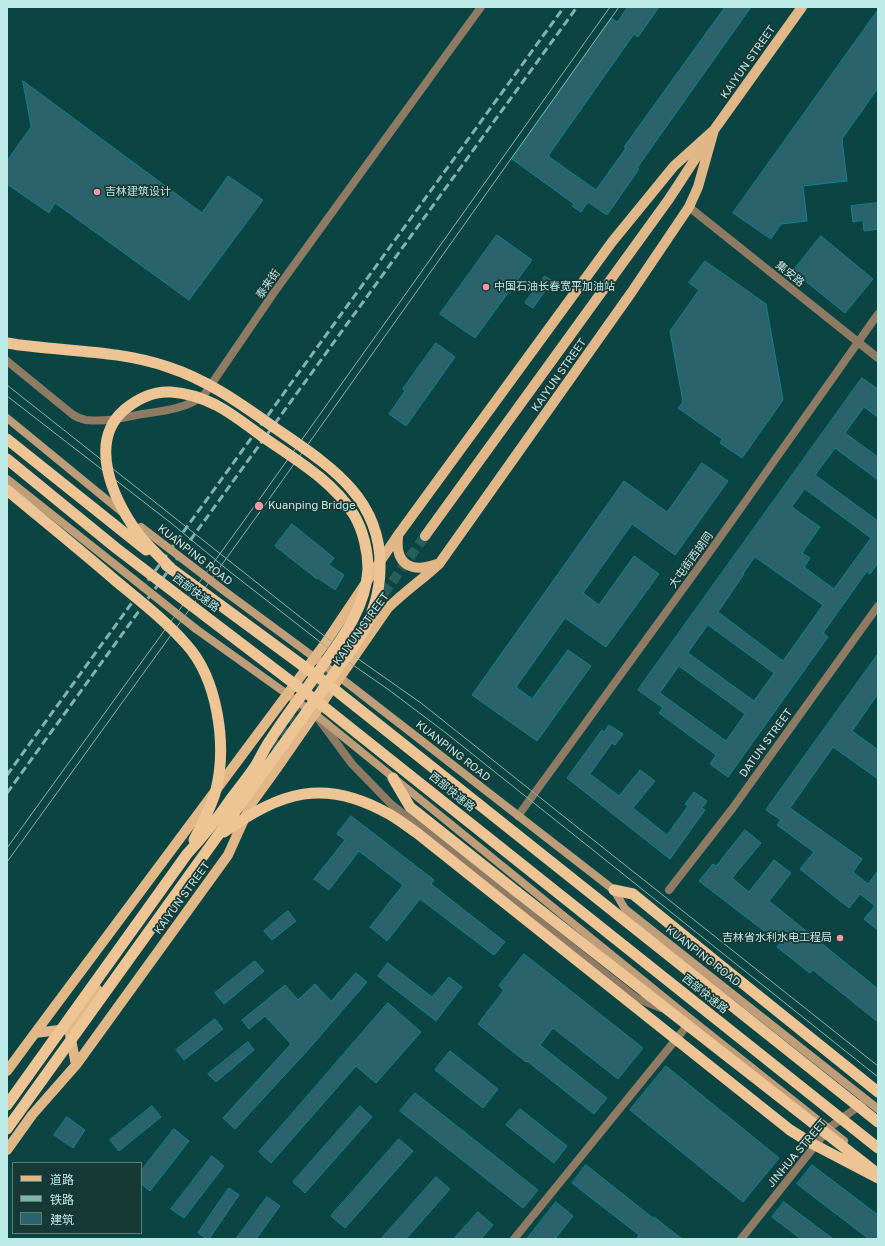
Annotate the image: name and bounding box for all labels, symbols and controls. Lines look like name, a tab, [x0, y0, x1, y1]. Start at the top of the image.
street label: KAIYUN STREET	[718, 23, 778, 101]
place label: 吉林建筑设计	[105, 185, 171, 199]
marker: 吉林建筑设计	[92, 187, 102, 197]
street label: 集安路	[773, 258, 807, 290]
street label: 泰来街	[253, 267, 283, 301]
place label: 中国石油长春宽平加油站	[494, 280, 615, 294]
marker: 中国石油长春宽平加油站	[481, 282, 491, 292]
street label: KAIYUN STREET	[529, 336, 589, 414]
place label: Kuanping Bridge	[268, 499, 356, 513]
marker: Kuanping Bridge	[253, 500, 265, 512]
street label: KUANPING ROAD	[155, 522, 235, 588]
street label: 大屯街西胡同	[666, 529, 716, 591]
street label: 西部快速路	[170, 571, 222, 615]
street label: KAIYUN STREET	[330, 590, 392, 668]
street label: DATUN STREET	[737, 706, 795, 780]
street label: KUANPING ROAD	[413, 718, 493, 784]
street label: 西部快速路	[426, 770, 478, 814]
street label: KAIYUN STREET	[151, 859, 213, 937]
street label: KUANPING ROAD	[663, 923, 743, 989]
place label: 吉林省水利水电工程局	[722, 931, 832, 945]
marker: 吉林省水利水电工程局	[835, 933, 845, 943]
street label: 西部快速路	[679, 972, 731, 1016]
street label: JINHUA STREET	[764, 1116, 830, 1190]
legend	[12, 1162, 142, 1234]
text: 道路	[50, 1172, 74, 1187]
text: 铁路	[50, 1192, 74, 1207]
text: 建筑	[50, 1212, 74, 1227]

